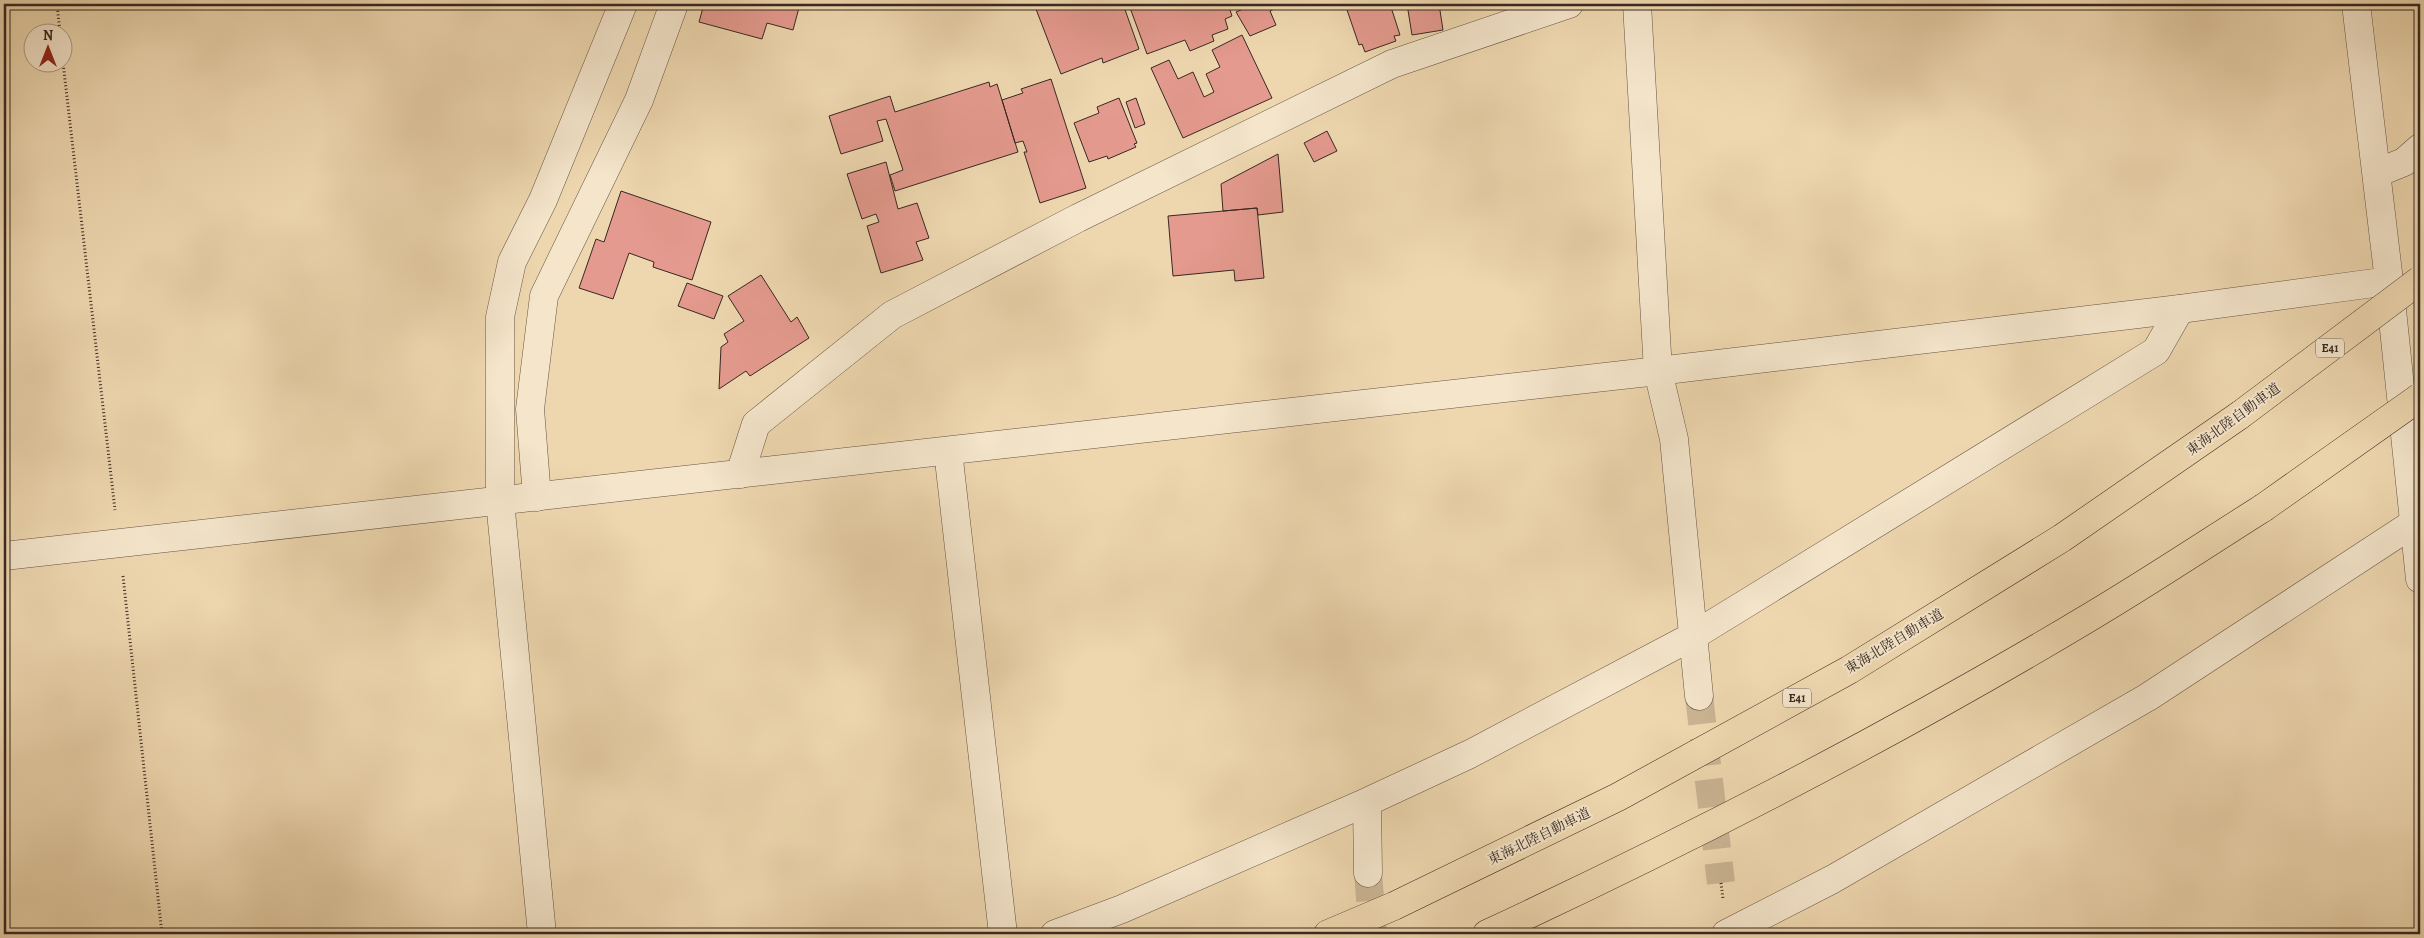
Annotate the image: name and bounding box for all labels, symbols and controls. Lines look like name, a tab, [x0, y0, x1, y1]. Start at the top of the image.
north arrow	[22, 22, 72, 72]
text: N	[43, 26, 53, 45]
road number: E41	[2316, 338, 2344, 358]
street label: 東海北陸自動車道	[2182, 379, 2284, 460]
street label: 東海北陸自動車道	[1841, 604, 1947, 678]
road number: E41	[1783, 688, 1811, 708]
street label: 東海北陸自動車道	[1485, 803, 1594, 870]

